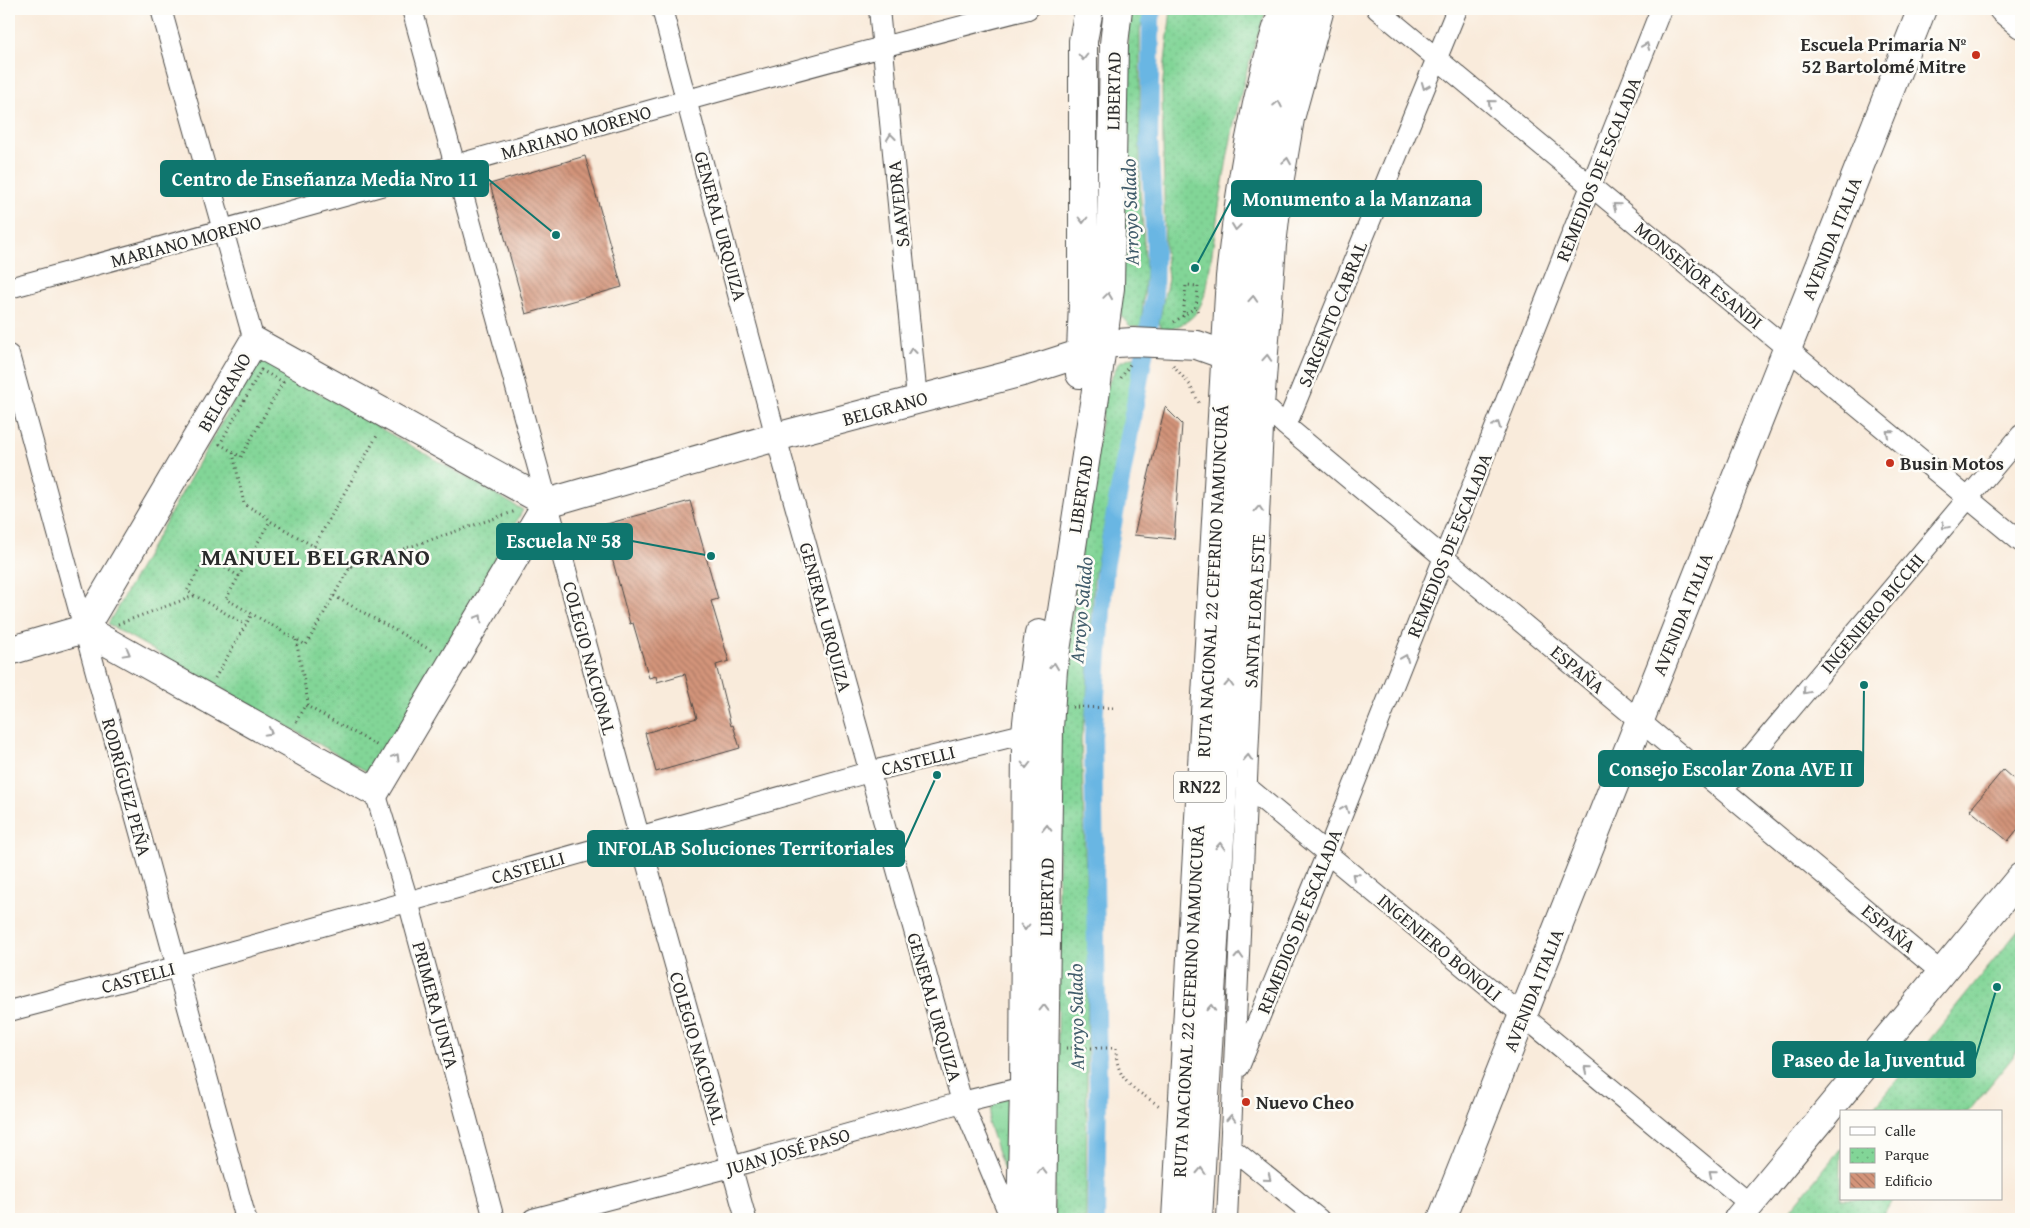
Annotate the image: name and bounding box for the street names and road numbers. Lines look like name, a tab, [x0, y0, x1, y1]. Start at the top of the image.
street label: LIBERTAD	[1098, 51, 1128, 131]
street label: REMEDIOS DE ESCALADA	[1548, 72, 1648, 266]
street label: MARIANO MORENO	[498, 97, 654, 167]
street label: GENERAL URQUIZA	[688, 148, 755, 304]
street label: SAAVEDRA	[879, 159, 916, 249]
street label: AVENIDA ITALIA	[1794, 172, 1869, 304]
street label: MARIANO MORENO	[107, 207, 265, 275]
street label: MONSEÑOR ESANDI	[1629, 214, 1769, 336]
street label: SARGENTO CABRAL	[1290, 237, 1374, 391]
street label: BELGRANO	[190, 347, 258, 437]
street label: BELGRANO	[839, 383, 931, 433]
street label: RUTA NACIONAL 22 CEFERINO NAMUNCURÁ	[1189, 403, 1235, 758]
street label: REMEDIOS DE ESCALADA	[1399, 448, 1499, 642]
street label: LIBERTAD	[1060, 453, 1100, 535]
street label: SANTA FLORA ESTE	[1236, 533, 1272, 689]
street label: GENERAL URQUIZA	[793, 539, 860, 695]
street label: INGENIERO BICCHI	[1813, 547, 1931, 679]
street label: AVENIDA ITALIA	[1645, 548, 1720, 680]
street label: COLEGIO NACIONAL	[556, 578, 624, 738]
street label: ESPAÑA	[1545, 638, 1612, 700]
street label: RODRÍGUEZ PEÑA	[95, 715, 159, 860]
street label: CASTELLI	[878, 737, 958, 783]
road number: RN22	[1174, 772, 1226, 802]
street label: RUTA NACIONAL 22 CEFERINO NAMUNCURÁ	[1165, 823, 1211, 1178]
street label: REMEDIOS DE ESCALADA	[1249, 824, 1349, 1018]
street label: CASTELLI	[488, 843, 568, 891]
street label: LIBERTAD	[1031, 857, 1061, 937]
street label: INGENIERO BONOLI	[1372, 886, 1508, 1008]
street label: ESPAÑA	[1856, 897, 1923, 959]
street label: AVENIDA ITALIA	[1496, 924, 1571, 1056]
street label: GENERAL URQUIZA	[900, 929, 970, 1085]
street label: PRIMERA JUNTA	[406, 938, 467, 1072]
street label: CASTELLI	[98, 954, 178, 1000]
street label: COLEGIO NACIONAL	[663, 968, 733, 1128]
street label: JUAN JOSÉ PASO	[721, 1120, 853, 1183]

